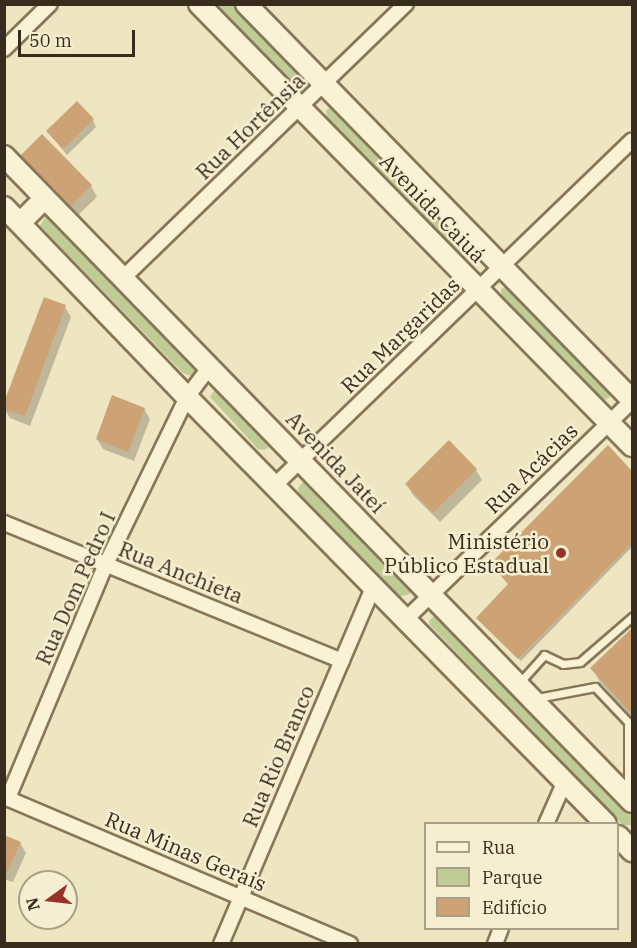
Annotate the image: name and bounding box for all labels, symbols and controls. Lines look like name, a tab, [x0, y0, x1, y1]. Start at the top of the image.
scale bar	[21, 18, 138, 56]
text: 50 m	[29, 29, 72, 52]
street label: Rua Hortênsia	[190, 68, 310, 184]
street label: Avenida Caiuá	[375, 148, 491, 268]
street label: Rua Margaridas	[335, 272, 465, 398]
street label: Avenida Jateí	[281, 406, 391, 518]
street label: Rua Acácias	[479, 418, 583, 518]
street label: Rua Dom Pedro I	[30, 507, 120, 669]
place label: Ministério Público Estadual	[384, 528, 549, 578]
street label: Rua Anchieta	[115, 536, 247, 608]
marker: Ministério Público Estadual	[554, 546, 568, 560]
street label: Rua Rio Branco	[237, 681, 319, 831]
street label: Rua Minas Gerais	[102, 806, 270, 896]
legend	[424, 822, 619, 930]
text: Rua	[482, 836, 515, 859]
text: Parque	[482, 866, 542, 889]
north arrow	[18, 870, 78, 930]
text: N	[21, 895, 44, 913]
text: Edifício	[482, 896, 547, 919]

